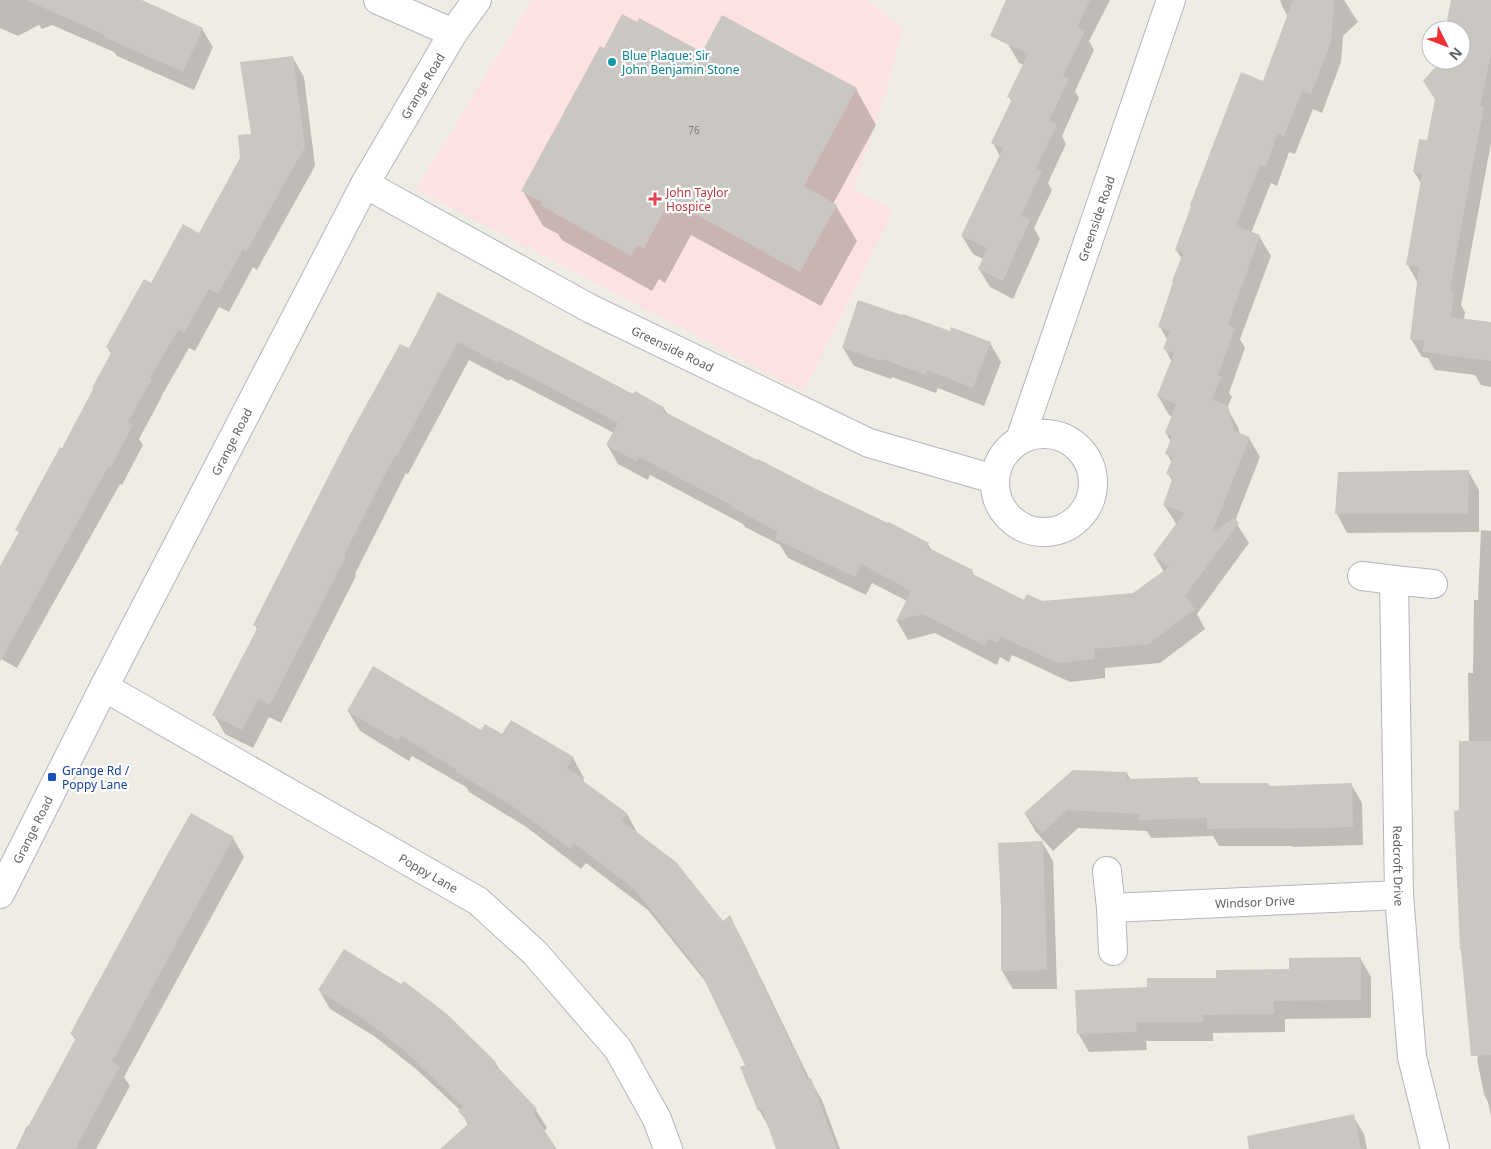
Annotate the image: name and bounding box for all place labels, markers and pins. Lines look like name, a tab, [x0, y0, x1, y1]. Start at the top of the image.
place label: Blue Plaque: Sir John Benjamin Stone	[621, 47, 740, 78]
marker: Blue Plaque: Sir John Benjamin Stone	[606, 56, 618, 68]
place label: John Taylor Hospice	[665, 184, 728, 215]
marker: John Taylor Hospice	[648, 192, 662, 206]
place label: Grange Rd / Poppy Lane	[62, 762, 130, 793]
marker: Grange Rd / Poppy Lane	[46, 771, 58, 783]

